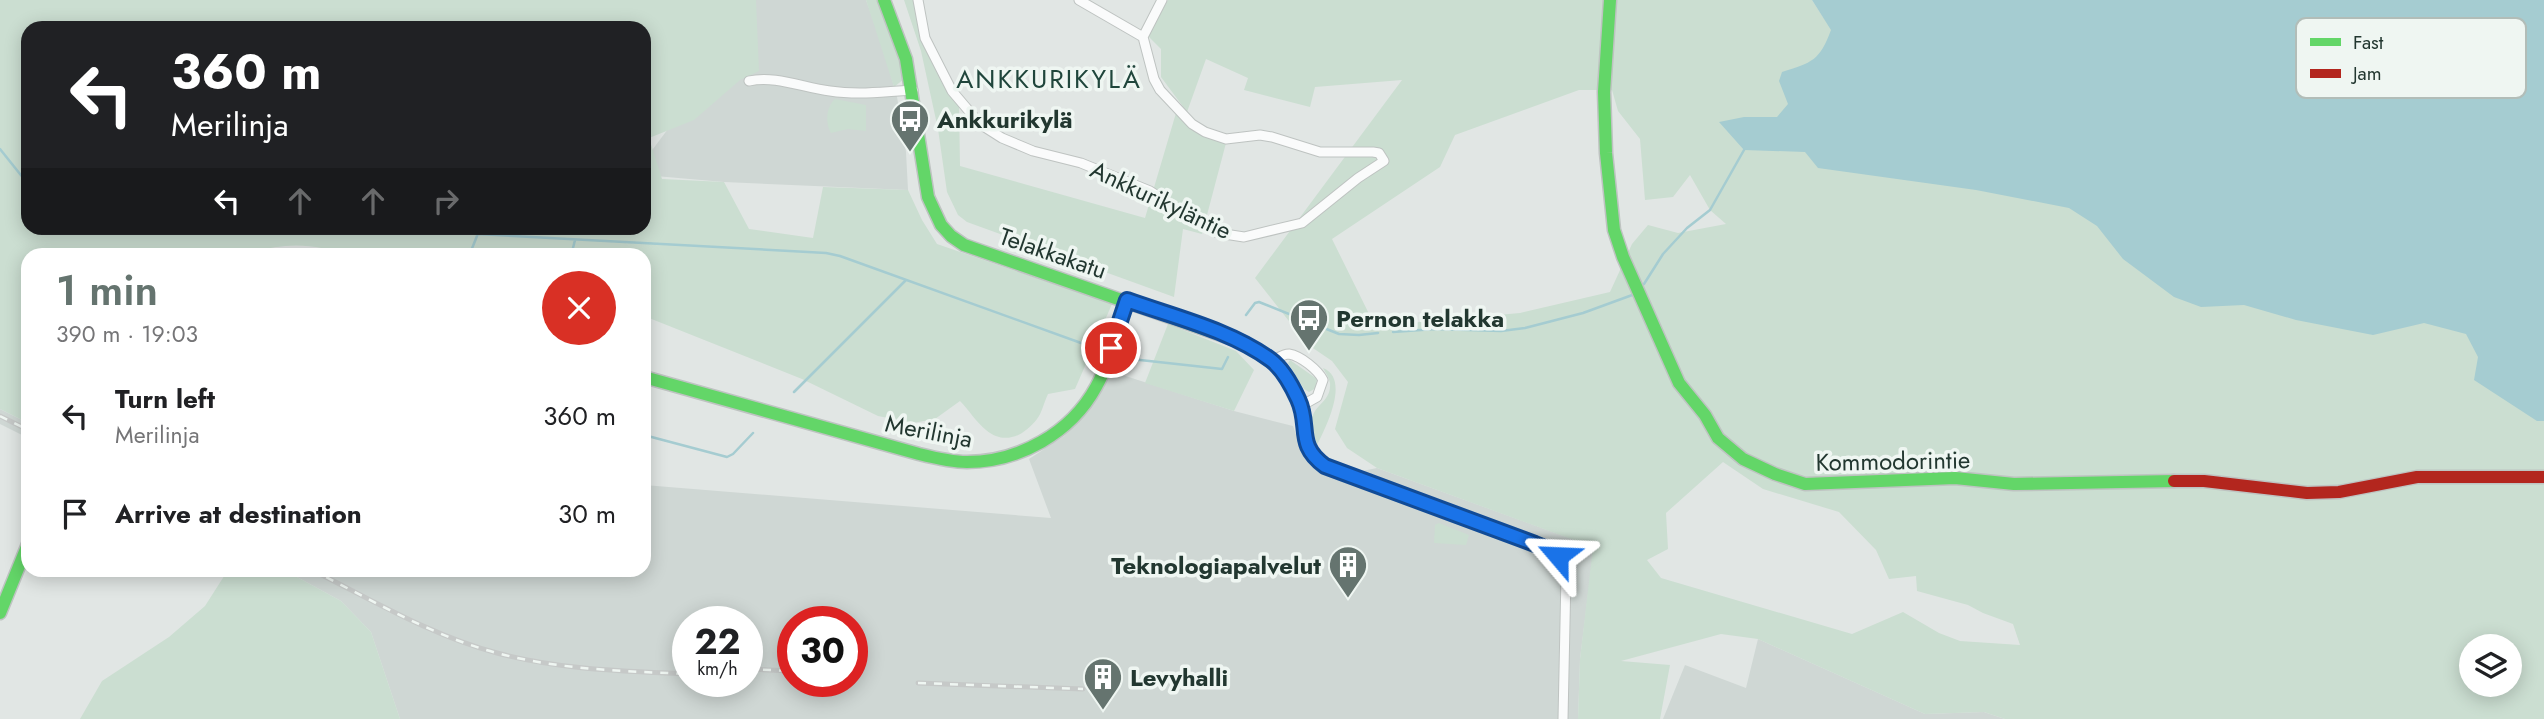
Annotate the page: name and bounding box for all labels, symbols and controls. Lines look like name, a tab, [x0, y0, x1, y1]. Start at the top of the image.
legend	[2296, 18, 2526, 98]
text: Fast	[2353, 29, 2384, 56]
text: 360 m	[171, 37, 322, 107]
icon: left	[56, 49, 147, 140]
district label: ANKKURIKYLÄ	[956, 60, 1142, 98]
text: Jam	[2350, 60, 2382, 87]
bus stop icon: Ankkurikylä	[889, 98, 931, 153]
text: Merilinja	[171, 102, 289, 148]
place label: Ankkurikylä	[936, 102, 1072, 137]
street label: Ankkurikyläntie	[1085, 152, 1237, 248]
icon: left	[208, 182, 246, 220]
icon: ahead	[281, 182, 319, 220]
icon: ahead	[354, 182, 392, 220]
icon: right	[427, 182, 465, 220]
street label: Telakkakatu	[995, 218, 1111, 288]
text: 1 min	[56, 260, 158, 321]
button: close	[542, 271, 616, 345]
bus stop icon: Pernon telakka	[1288, 297, 1330, 352]
place label: Pernon telakka	[1336, 301, 1504, 336]
text: 390 m · 19:03	[56, 317, 198, 351]
pin	[1081, 318, 1141, 378]
icon: arrive	[1092, 329, 1130, 367]
text: Turn left	[115, 380, 215, 418]
icon: left	[56, 397, 94, 435]
text: 360 m	[543, 397, 616, 435]
street label: Merilinja	[882, 405, 976, 457]
text: Merilinja	[115, 418, 200, 452]
street label: Kommodorintie	[1815, 442, 1971, 480]
icon: arrive	[56, 495, 94, 533]
text: Arrive at destination	[115, 495, 362, 533]
text: 30 m	[558, 495, 616, 533]
position arrow	[1521, 519, 1595, 593]
building icon: Teknologiapalvelut	[1327, 544, 1369, 599]
place label: Teknologiapalvelut	[1111, 548, 1321, 583]
speed limit sign: 30	[777, 606, 868, 697]
text: 22	[695, 617, 740, 667]
map controls	[2459, 634, 2522, 697]
button: layers	[2459, 634, 2522, 697]
text: km/h	[697, 656, 738, 682]
building icon: Levyhalli	[1082, 656, 1124, 711]
place label: Levyhalli	[1130, 660, 1228, 695]

